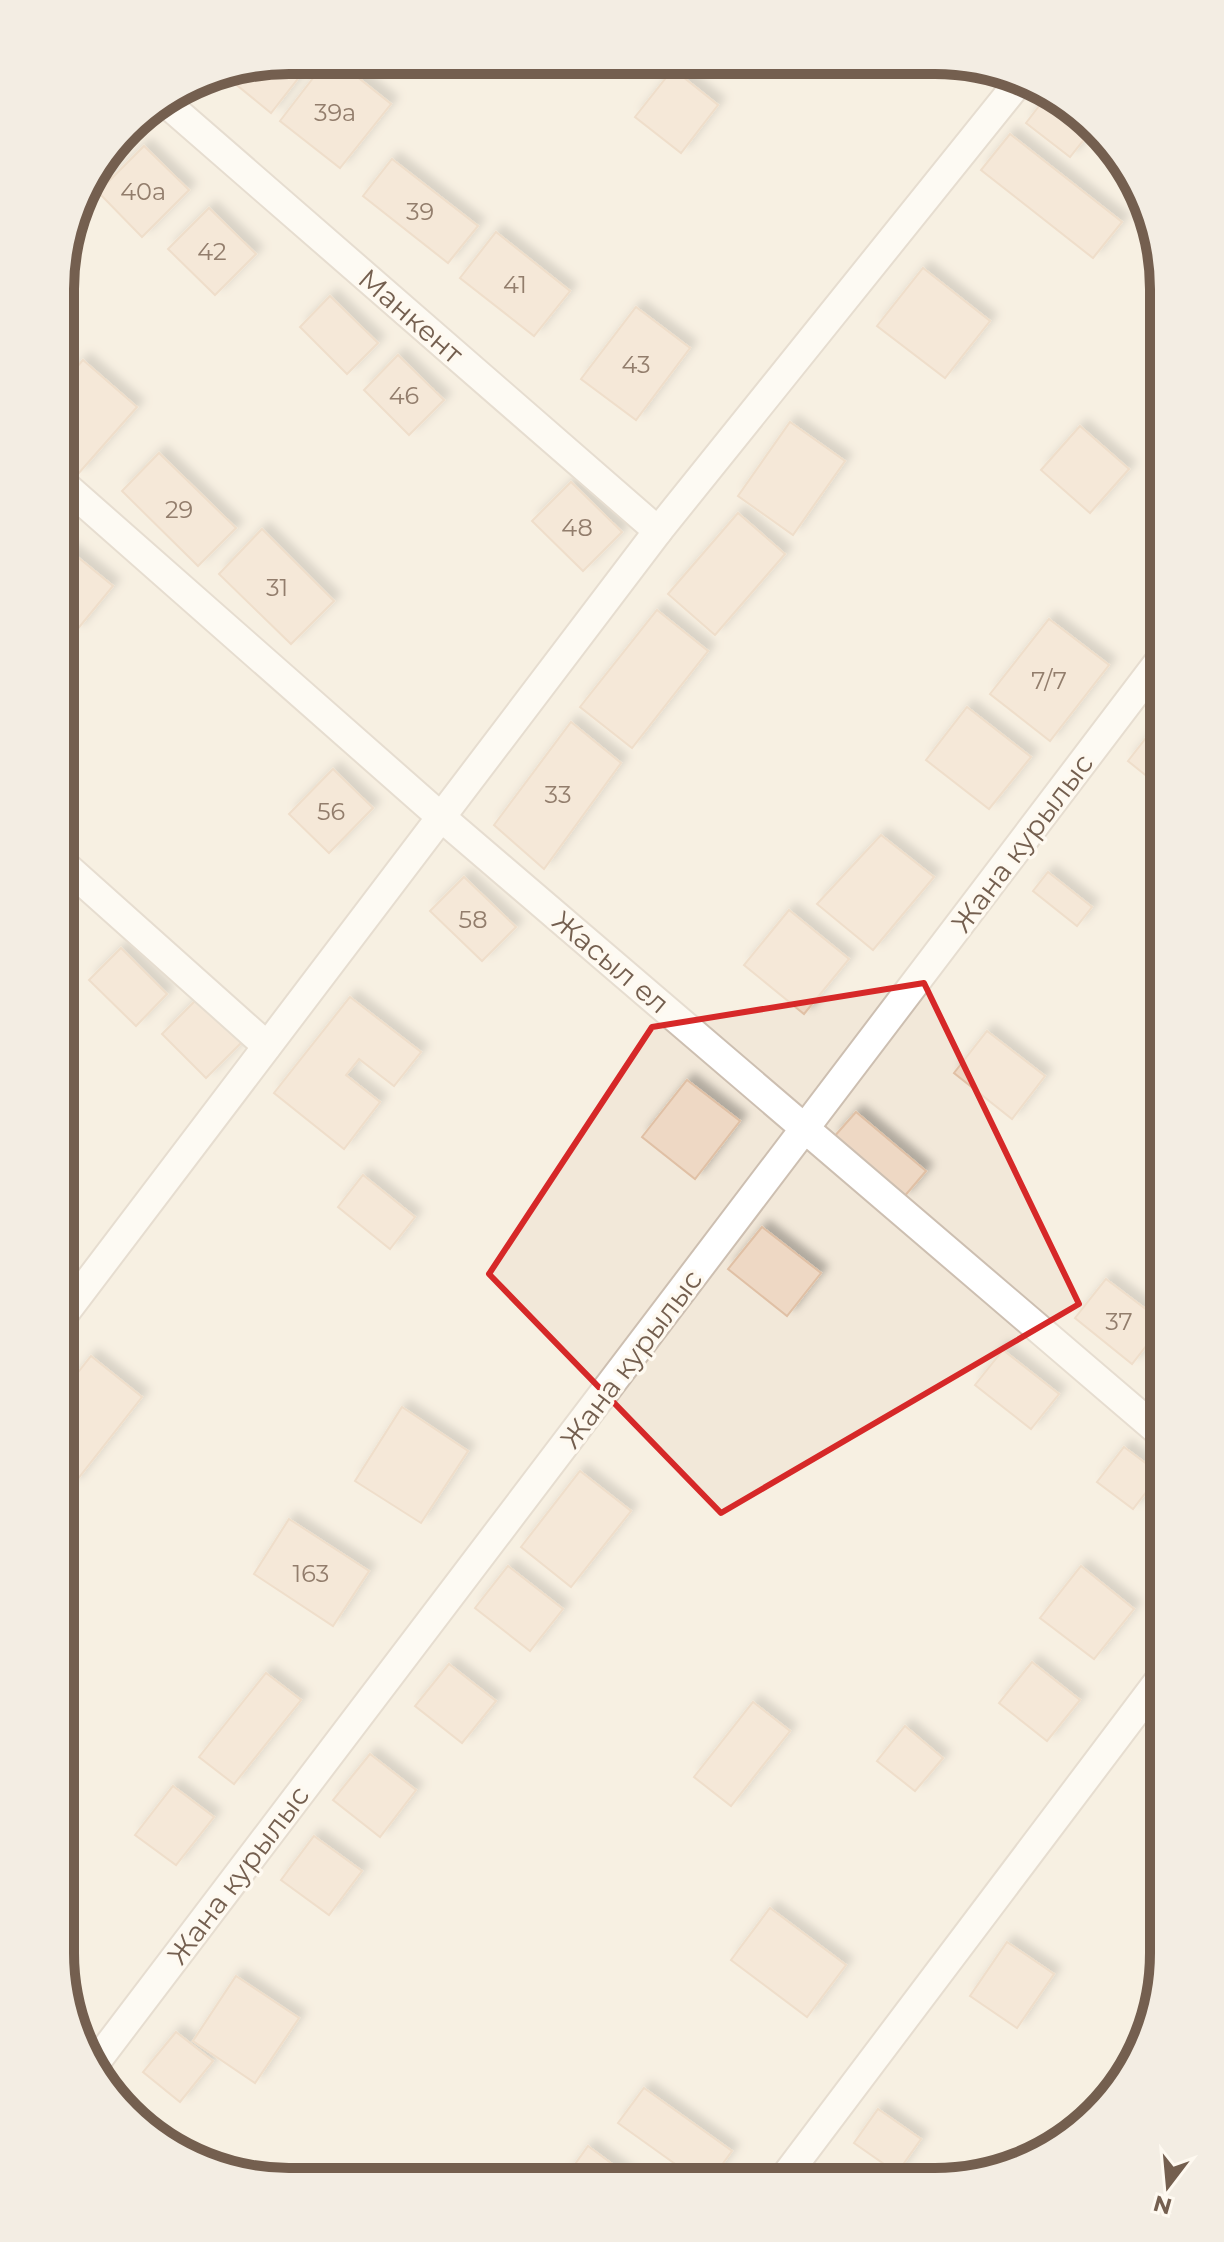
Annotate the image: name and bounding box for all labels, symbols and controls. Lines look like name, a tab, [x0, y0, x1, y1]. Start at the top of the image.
house number: 39а	[314, 98, 356, 127]
house number: 40а	[120, 177, 166, 206]
house number: 39	[406, 197, 434, 226]
house number: 42	[197, 237, 227, 266]
street label: Манкент	[352, 261, 471, 371]
house number: 41	[503, 270, 527, 299]
house number: 43	[621, 350, 651, 379]
house number: 46	[389, 381, 419, 410]
house number: 29	[165, 495, 193, 524]
house number: 48	[561, 513, 593, 542]
house number: 31	[266, 573, 288, 602]
house number: 7/7	[1031, 666, 1067, 695]
street label: Жана курылыс	[944, 747, 1100, 939]
house number: 33	[545, 780, 571, 809]
house number: 56	[317, 797, 345, 826]
street label: Жасыл ел	[546, 903, 676, 1021]
house number: 58	[459, 905, 487, 934]
street label: Жана курылыс	[553, 1263, 709, 1455]
house number: 37	[1105, 1307, 1133, 1336]
house number: 163	[293, 1559, 329, 1588]
street label: Жана курылыс	[160, 1779, 316, 1971]
north arrow	[1128, 2146, 1208, 2226]
text: N	[1150, 2189, 1175, 2220]

